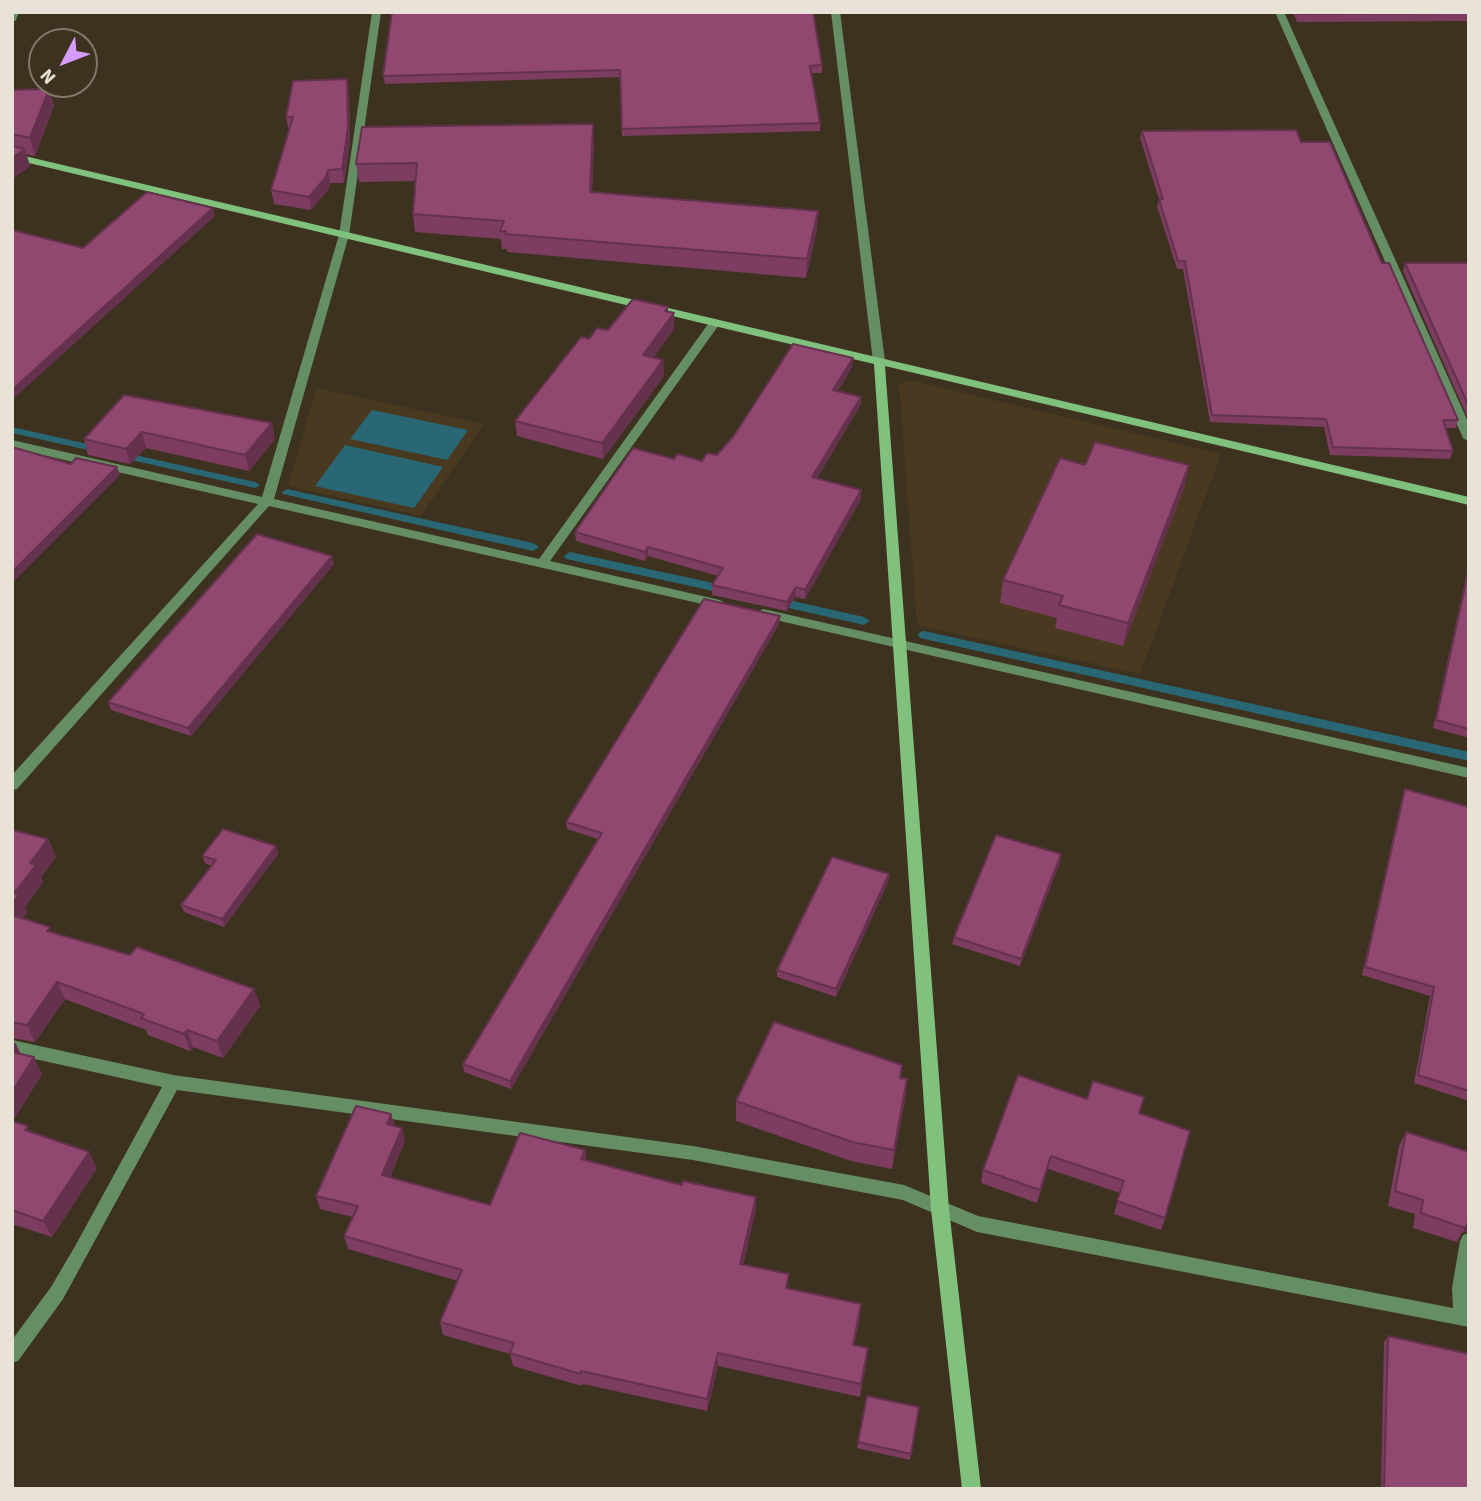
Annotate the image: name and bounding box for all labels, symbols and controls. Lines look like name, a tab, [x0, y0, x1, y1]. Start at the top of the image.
north arrow	[28, 28, 98, 98]
text: N	[34, 62, 63, 90]

